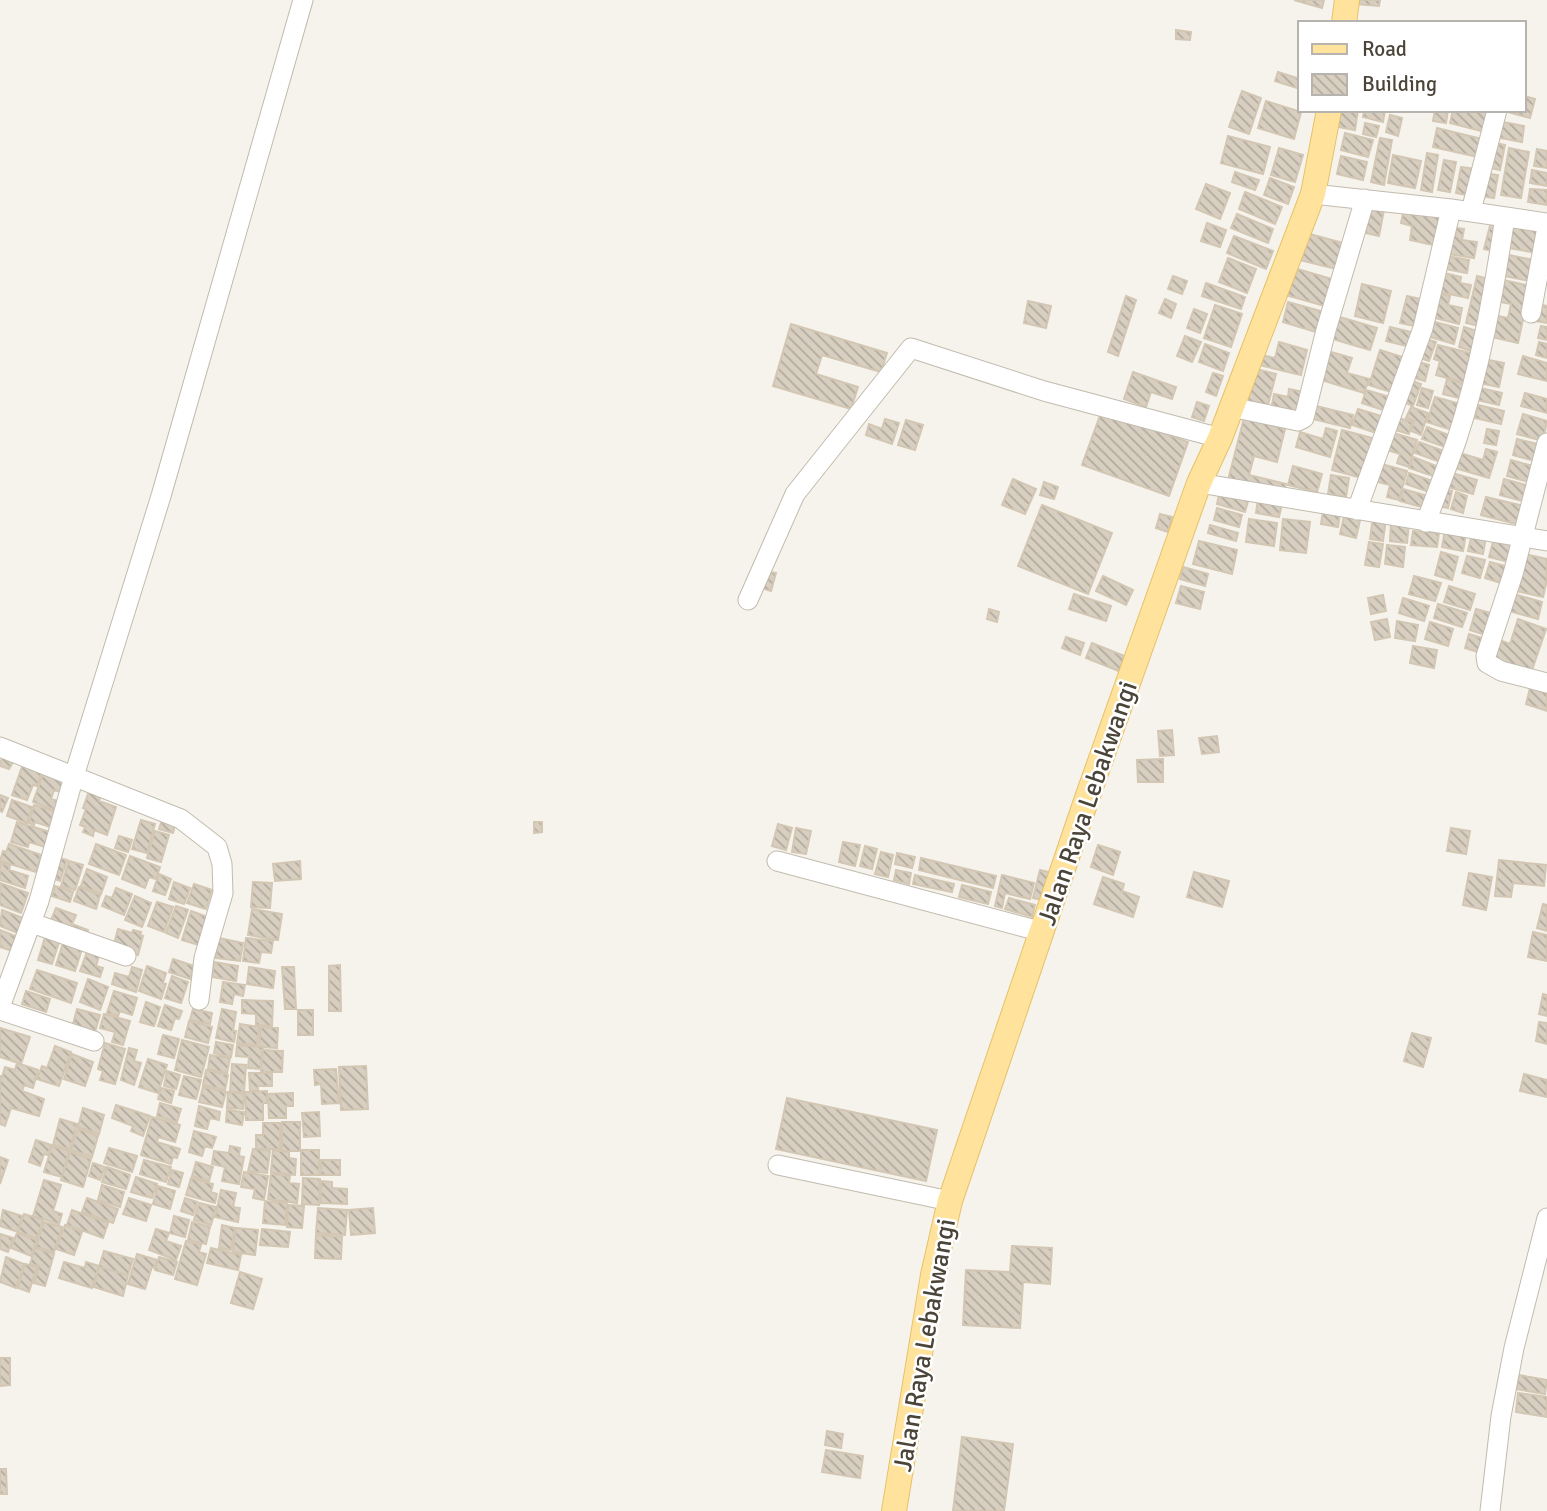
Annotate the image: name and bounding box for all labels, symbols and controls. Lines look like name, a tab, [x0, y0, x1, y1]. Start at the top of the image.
legend	[1298, 21, 1526, 112]
text: Road	[1362, 36, 1407, 62]
text: Building	[1362, 71, 1437, 97]
street label: Jalan Raya Lebakwangi	[1031, 677, 1145, 930]
street label: Jalan Raya Lebakwangi	[887, 1216, 963, 1474]

